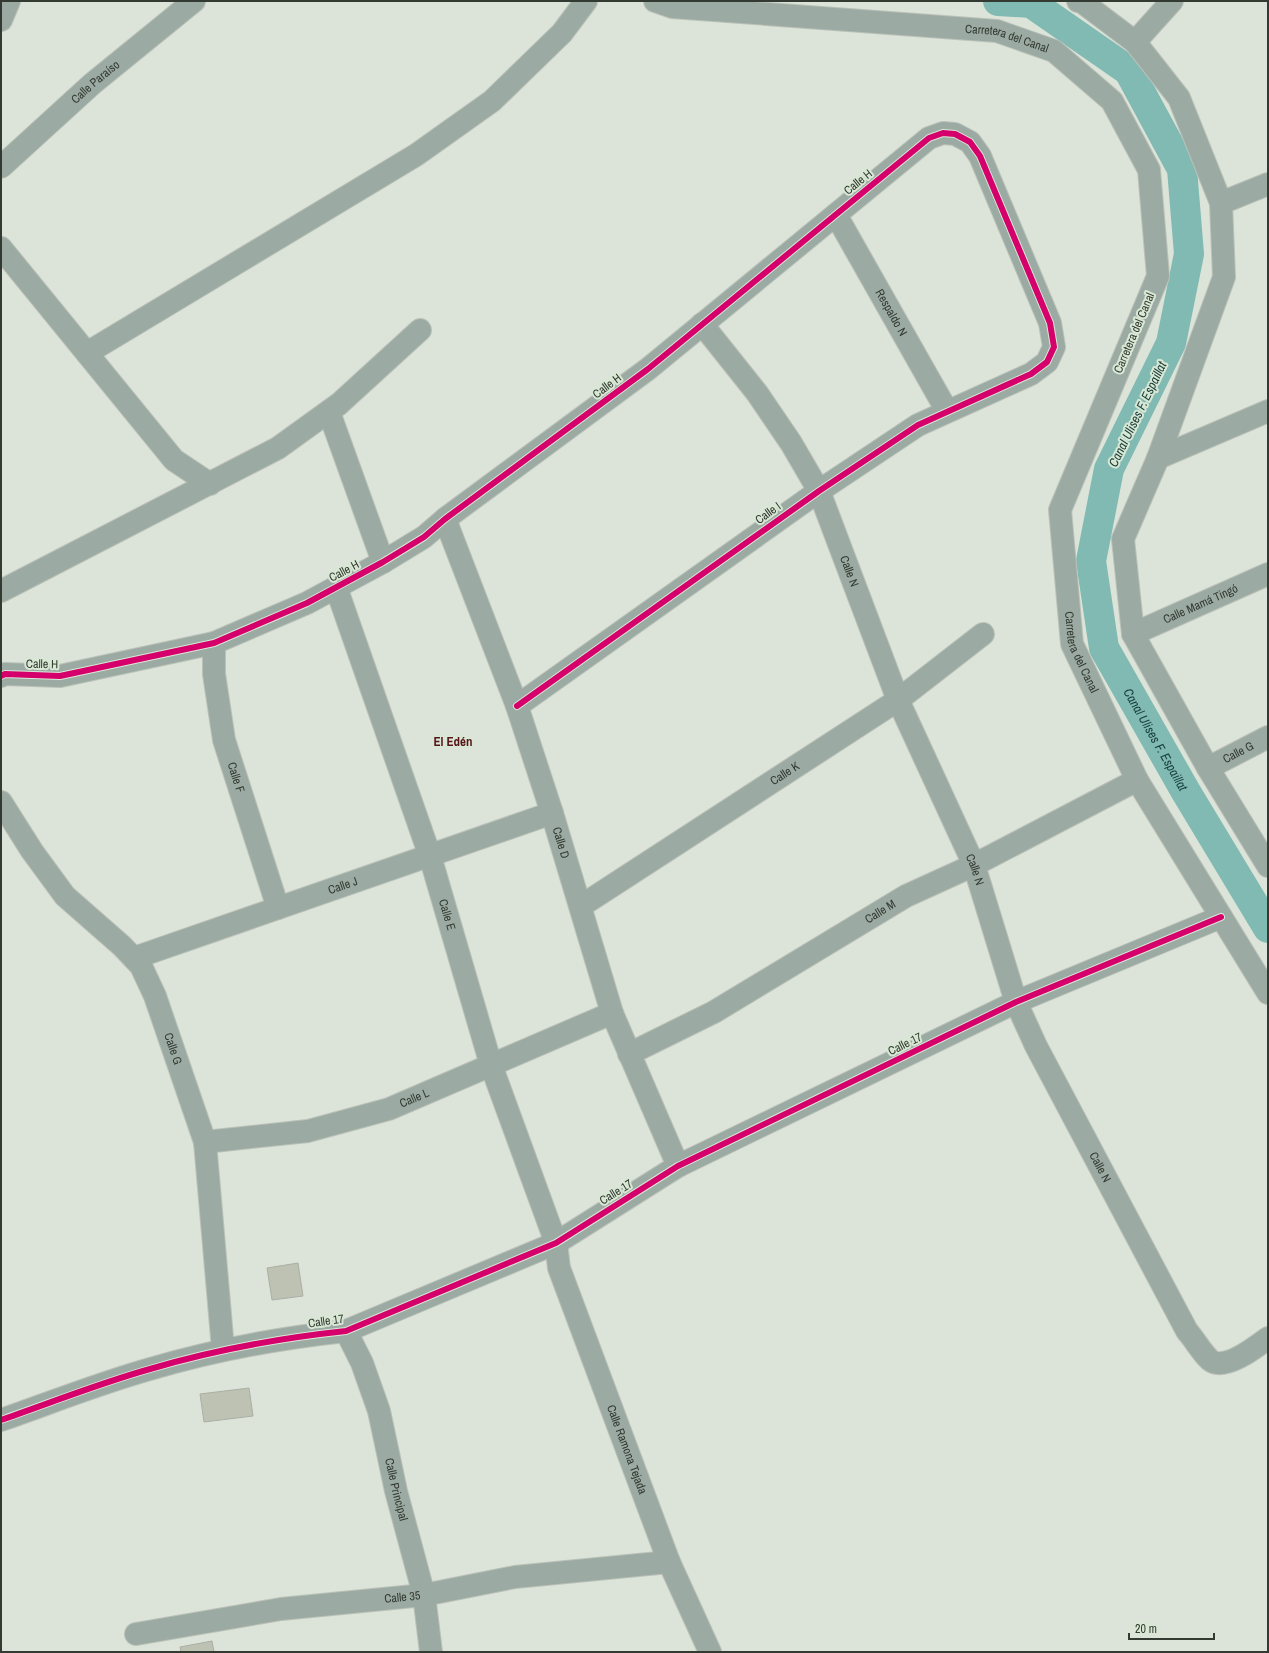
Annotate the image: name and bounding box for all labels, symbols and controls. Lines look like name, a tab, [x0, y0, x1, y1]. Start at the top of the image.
street label: Carretera del Canal	[965, 21, 1051, 56]
street label: Calle Paraíso	[68, 57, 123, 107]
street label: Calle H	[840, 166, 876, 198]
street label: Respaldo N	[872, 286, 911, 339]
street label: Carretera del Canal	[1110, 290, 1158, 376]
water label: Canal Ulises F. Espaillat	[1105, 358, 1171, 470]
street label: Calle H	[589, 370, 625, 402]
street label: Calle I	[752, 498, 784, 528]
street label: Calle N	[836, 553, 863, 589]
street label: Calle H	[326, 556, 362, 586]
street label: Calle Mamá Tingó	[1161, 580, 1240, 628]
street label: Carretera del Canal	[1061, 611, 1102, 695]
street label: Calle H	[26, 656, 58, 672]
water label: Canal Ulises F. Espaillat	[1120, 685, 1192, 795]
district label: El Edén	[433, 733, 473, 750]
street label: Calle G	[1220, 738, 1256, 767]
street label: Calle K	[767, 758, 803, 789]
street label: Calle F	[224, 760, 248, 795]
street label: Calle D	[549, 825, 573, 861]
street label: Calle N	[962, 851, 988, 887]
street label: Calle J	[326, 873, 360, 898]
street label: Calle M	[862, 896, 899, 927]
street label: Calle E	[435, 897, 459, 932]
street label: Calle 17	[885, 1029, 925, 1059]
street label: Calle G	[160, 1031, 186, 1067]
street label: Calle L	[397, 1085, 432, 1112]
street label: Calle N	[1086, 1149, 1115, 1185]
street label: Calle 17	[596, 1175, 636, 1208]
street label: Calle 17	[307, 1310, 346, 1331]
street label: Calle Ramona Tejada	[603, 1403, 651, 1497]
street label: Calle Principal	[381, 1457, 412, 1523]
street label: Calle 35	[384, 1587, 422, 1607]
scale bar	[1129, 1615, 1214, 1641]
text: 20 m	[1135, 1621, 1157, 1637]

